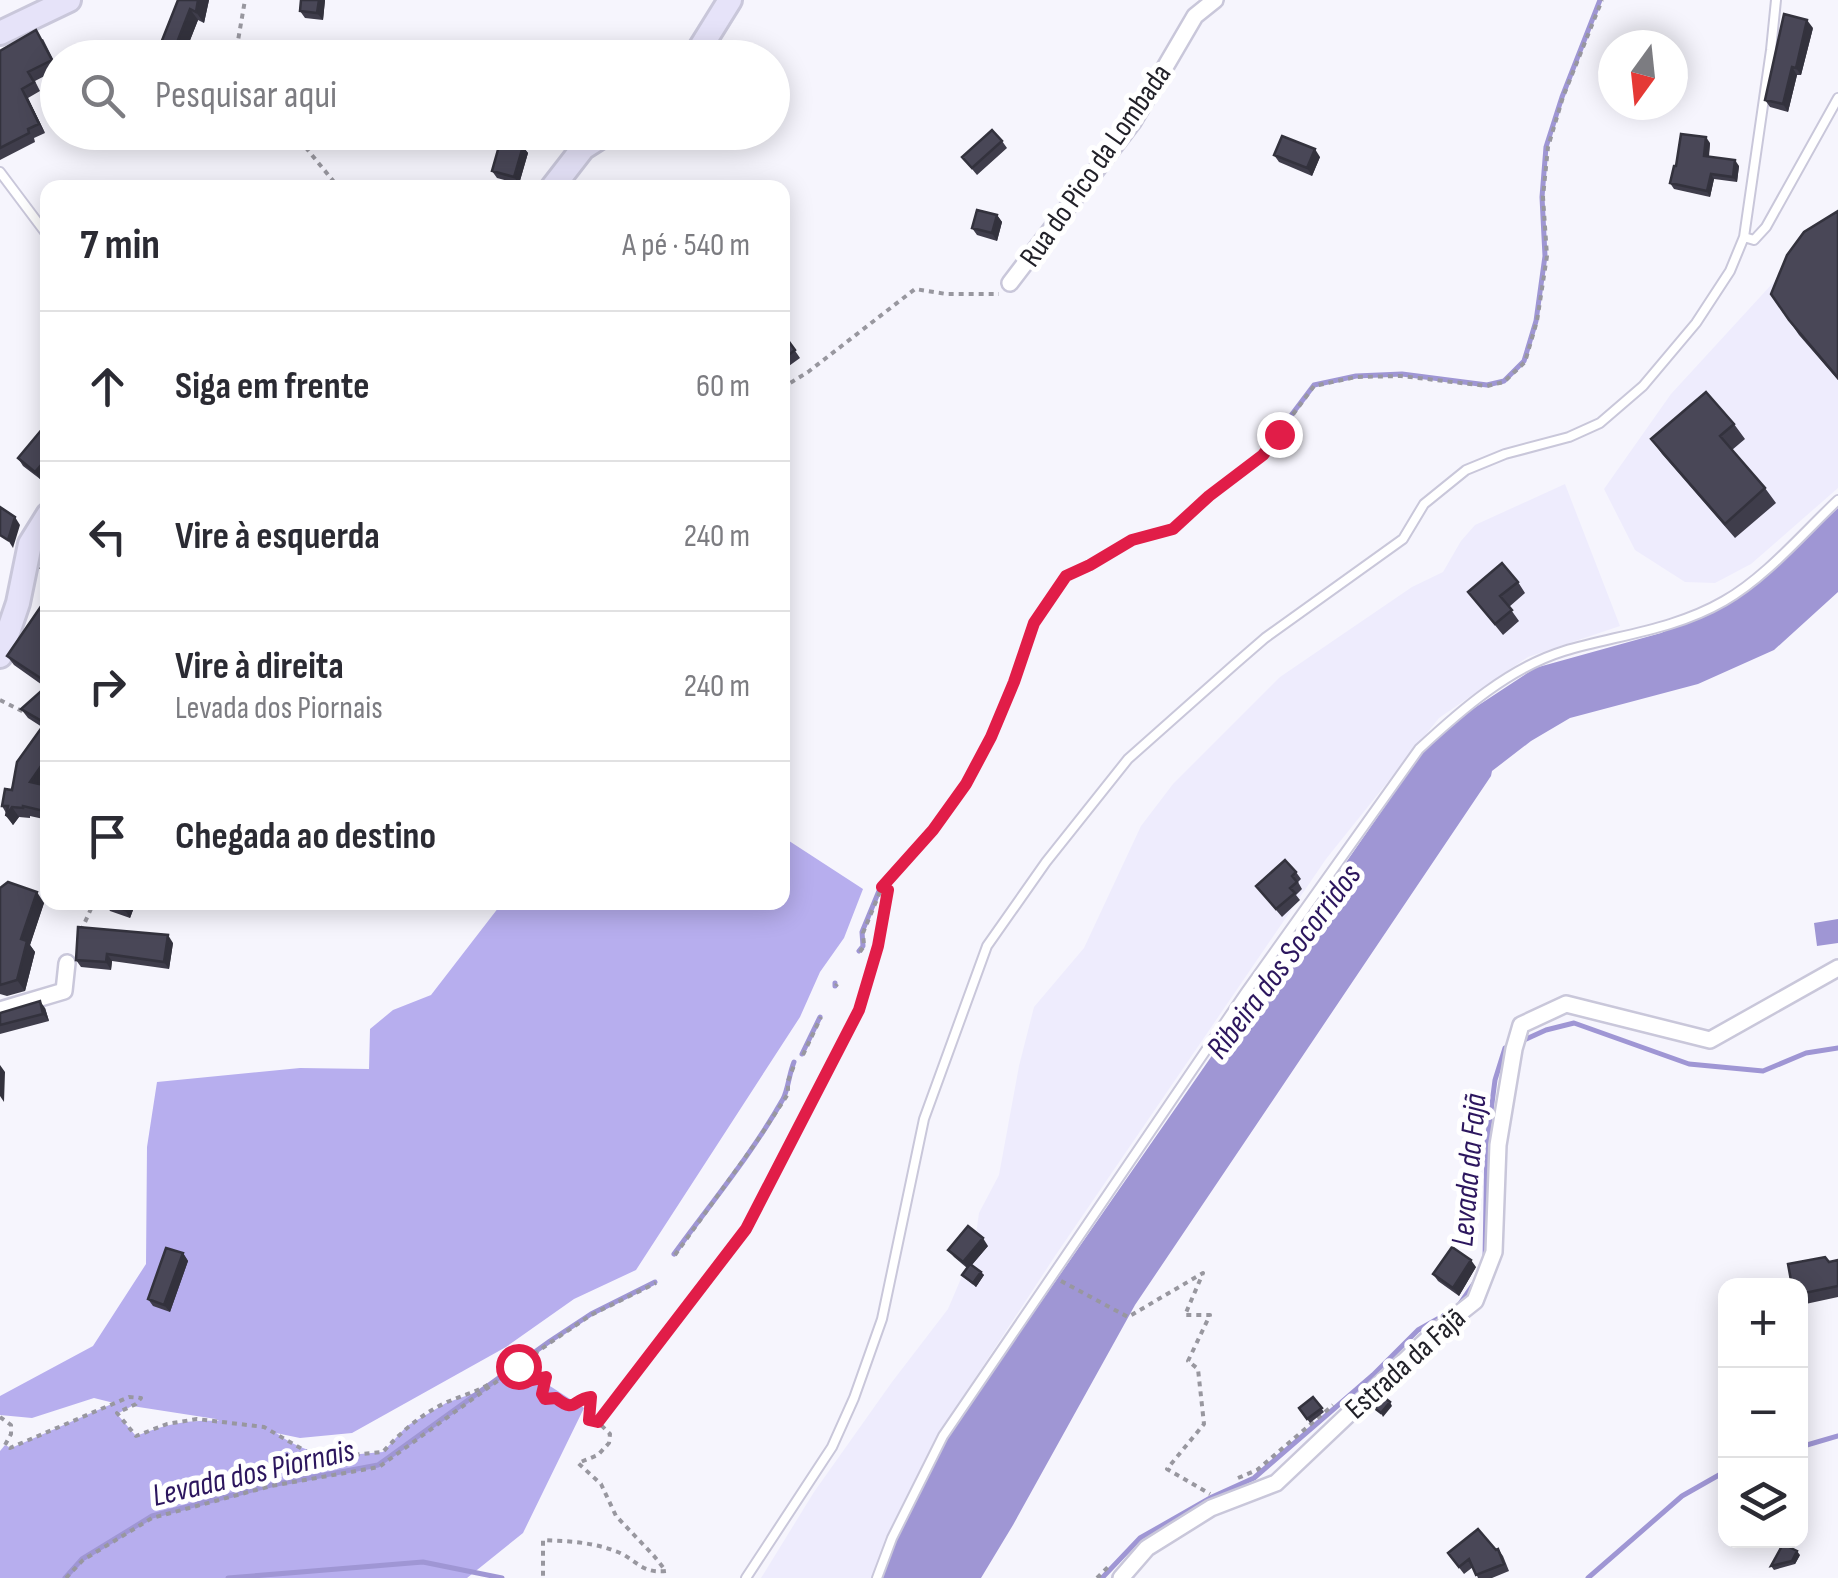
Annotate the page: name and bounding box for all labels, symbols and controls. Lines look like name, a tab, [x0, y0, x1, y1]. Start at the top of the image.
north arrow	[1598, 30, 1688, 120]
search box	[40, 40, 790, 150]
street label: Rua do Pico da Lombada	[1012, 57, 1179, 274]
icon: search	[75, 68, 130, 123]
text: Pesquisar aqui	[155, 73, 337, 118]
text: 7 min	[80, 220, 160, 271]
text: A pé · 540 m	[622, 226, 750, 265]
icon: ahead	[80, 359, 135, 414]
text: Siga em frente	[175, 364, 369, 409]
text: 60 m	[696, 367, 750, 406]
route end	[1257, 412, 1303, 458]
icon: left	[80, 509, 135, 564]
text: Vire à esquerda	[175, 514, 380, 559]
text: 240 m	[684, 517, 750, 556]
text: Vire à direita	[175, 644, 344, 689]
icon: right	[80, 659, 135, 714]
text: 240 m	[684, 667, 750, 706]
text: Levada dos Piornais	[175, 689, 383, 728]
icon: arrive	[80, 809, 135, 864]
text: Chegada ao destino	[175, 814, 436, 859]
water label: Ribeira dos Socorridos	[1198, 856, 1370, 1067]
water label: Levada da Fajã	[1443, 1092, 1496, 1248]
map controls	[1718, 1278, 1808, 1548]
button: +	[1718, 1278, 1808, 1368]
street label: Estrada da Fajã	[1338, 1301, 1473, 1427]
route start	[496, 1344, 542, 1390]
button: −	[1718, 1368, 1808, 1458]
water label: Levada dos Piornais	[149, 1431, 359, 1516]
button: layers	[1718, 1458, 1808, 1548]

